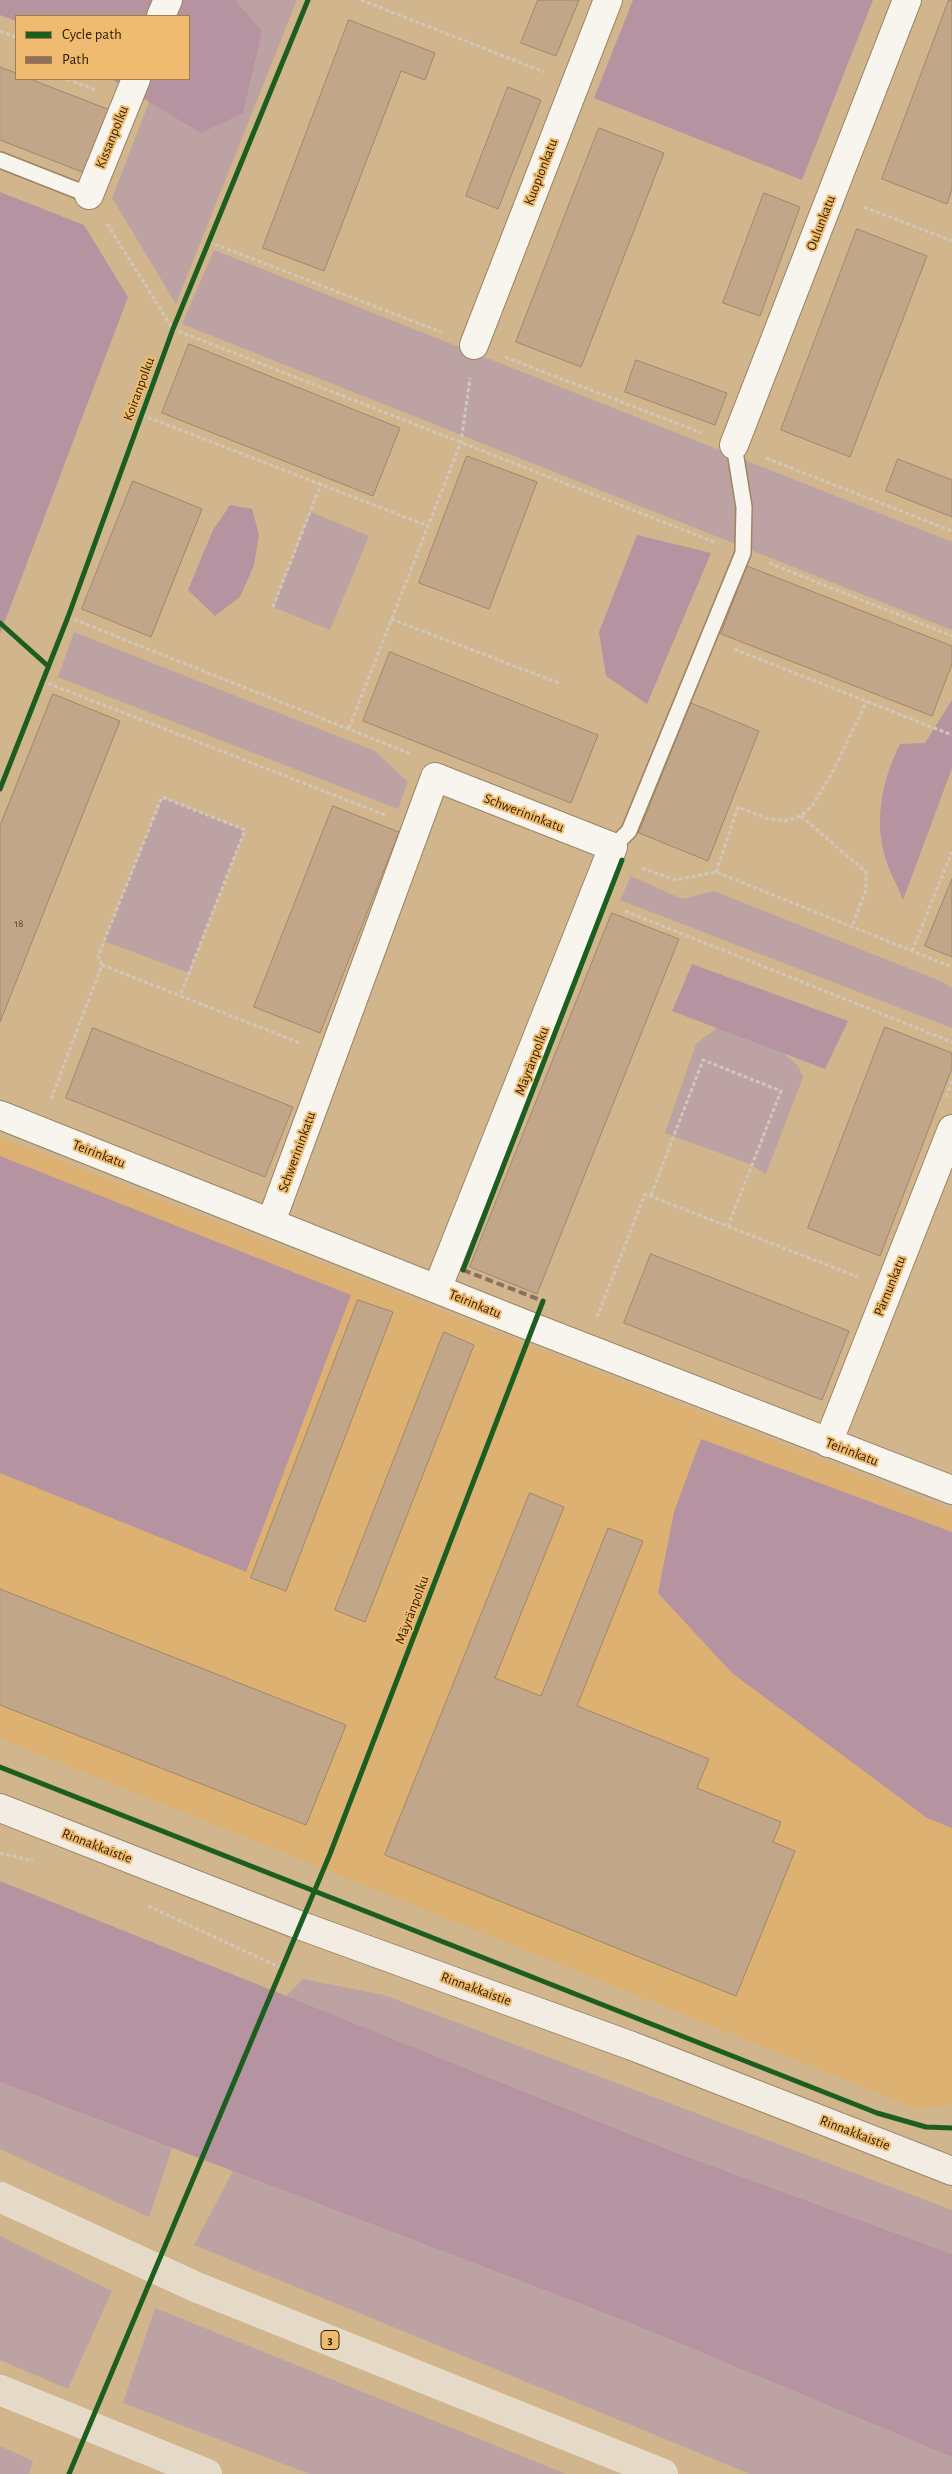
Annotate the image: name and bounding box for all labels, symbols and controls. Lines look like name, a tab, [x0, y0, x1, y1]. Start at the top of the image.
legend	[15, 15, 190, 80]
text: Cycle path	[62, 27, 122, 42]
text: Path	[62, 52, 89, 67]
street label: Kissanpolku	[92, 103, 132, 171]
street label: Kuopionkatu	[521, 136, 561, 208]
street label: Oulunkatu	[803, 193, 839, 253]
street label: Koiranpolku	[120, 355, 158, 423]
street label: Schwerininkatu	[482, 790, 566, 836]
house number: 18	[15, 917, 23, 931]
street label: Mäyränpolku	[511, 1024, 553, 1098]
street label: Schwerininkatu	[275, 1109, 319, 1195]
street label: Teirinkatu	[70, 1136, 128, 1172]
street label: Pärnunkatu	[870, 1253, 910, 1319]
street label: Teirinkatu	[446, 1286, 504, 1322]
street label: Teirinkatu	[823, 1434, 881, 1470]
street label: Mäyränpolku	[391, 1573, 433, 1647]
street label: Rinnakkaistie	[60, 1825, 134, 1867]
street label: Rinnakkaistie	[438, 1968, 514, 2010]
street label: Rinnakkaistie	[818, 2112, 892, 2154]
road number: 3	[321, 2330, 339, 2350]

